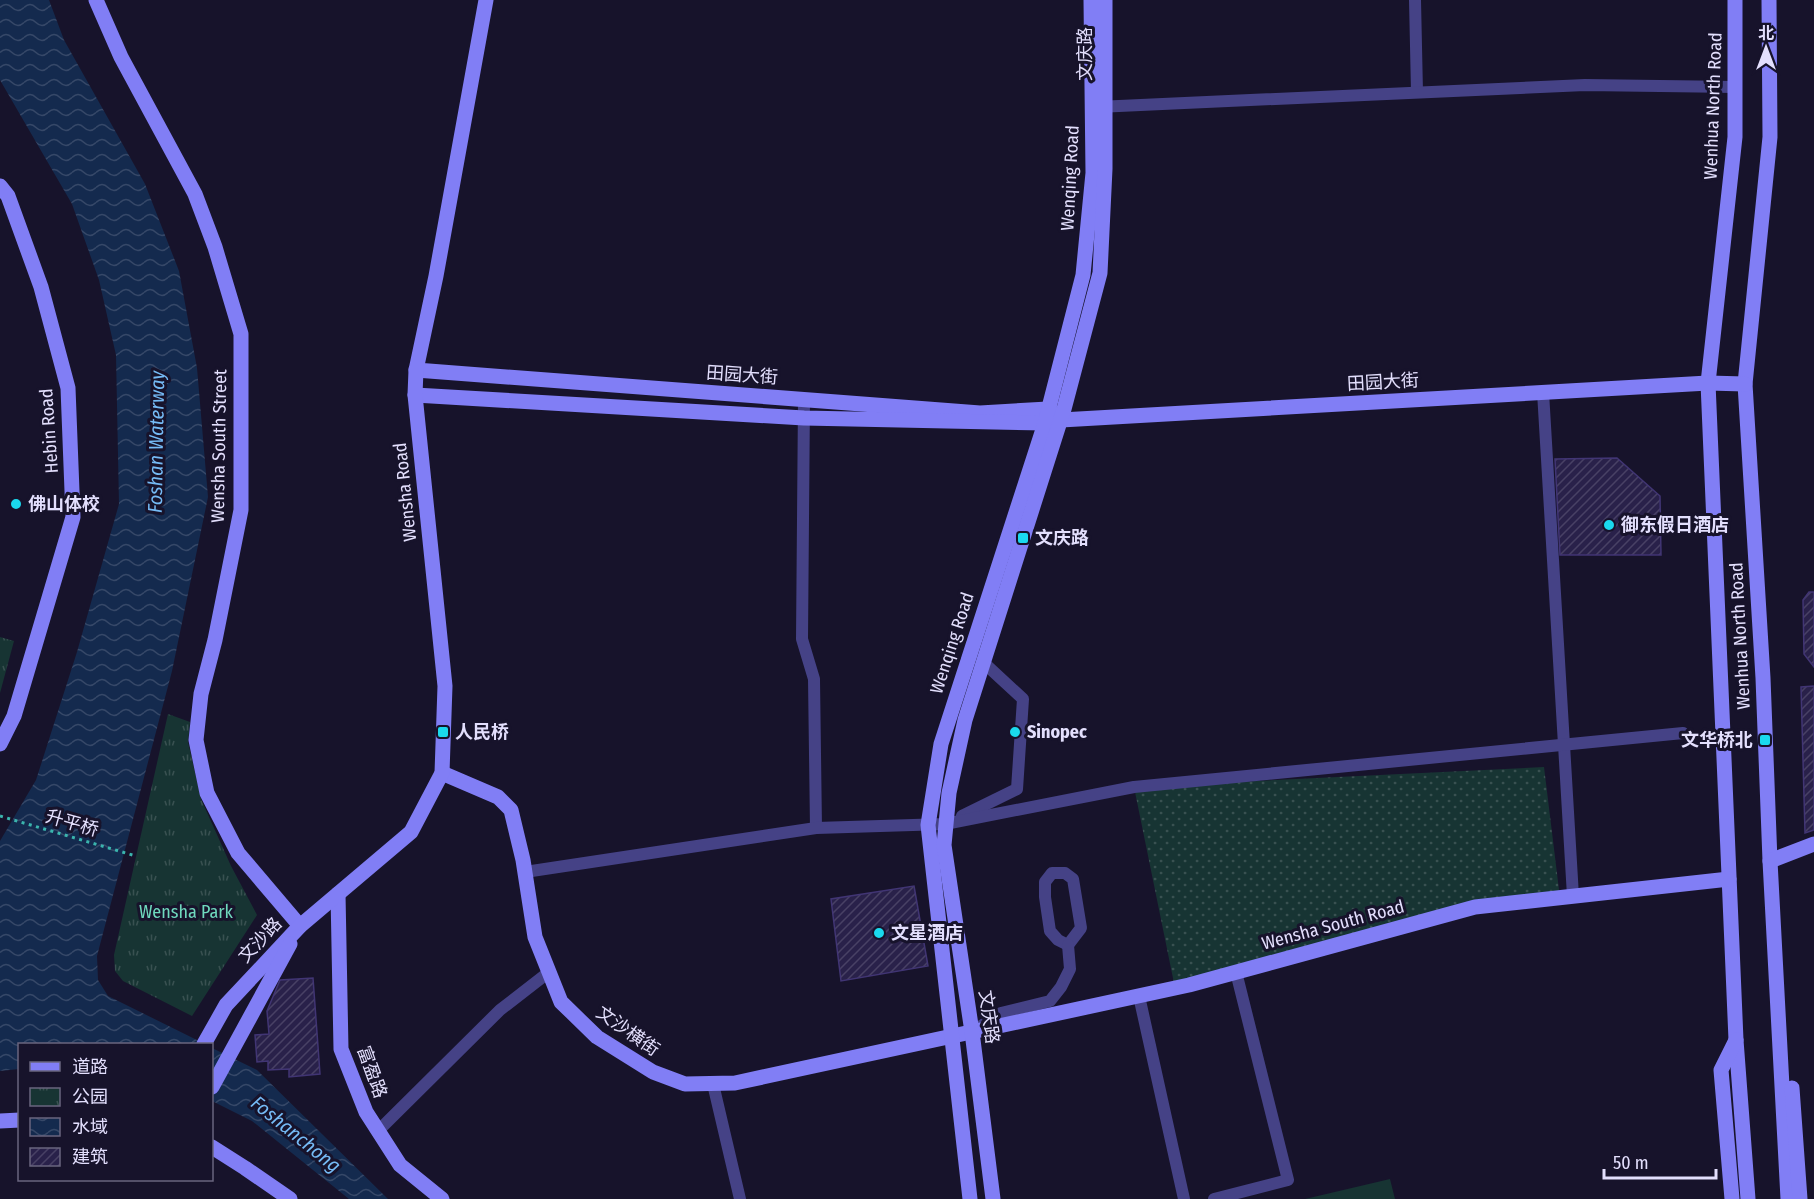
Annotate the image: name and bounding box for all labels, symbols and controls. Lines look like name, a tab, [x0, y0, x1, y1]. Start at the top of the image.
north arrow	[1736, 18, 1796, 78]
text: 北	[1758, 24, 1774, 43]
street label: 文庆路	[1074, 27, 1096, 81]
street label: Wenhua North Road	[1699, 32, 1727, 180]
street label: Wenqing Road	[1056, 125, 1084, 231]
street label: 田园大街	[705, 362, 779, 388]
water label: Foshan Waterway	[143, 369, 169, 513]
street label: Wensha South Street	[207, 369, 231, 523]
street label: 田园大街	[1346, 369, 1420, 395]
street label: Hebin Road	[35, 388, 63, 474]
street label: Wensha Road	[389, 442, 421, 542]
place label: 佛山体校	[28, 493, 100, 515]
marker: 佛山体校	[9, 497, 23, 511]
place label: 御东假日酒店	[1620, 514, 1729, 536]
marker: 御东假日酒店	[1602, 518, 1616, 532]
place label: 文庆路	[1035, 527, 1089, 549]
marker: 文庆路	[1016, 531, 1030, 545]
street label: Wenhua North Road	[1725, 562, 1755, 710]
street label: Wenqing Road	[925, 589, 979, 697]
place label: 人民桥	[455, 721, 509, 743]
place label: Sinopec	[1027, 721, 1087, 743]
marker: 人民桥	[436, 725, 450, 739]
marker: Sinopec	[1008, 725, 1022, 739]
place label: 文华桥北	[1681, 729, 1753, 751]
marker: 文华桥北	[1758, 733, 1772, 747]
street label: 升平桥	[43, 805, 101, 841]
street label: Wensha South Road	[1259, 895, 1407, 955]
park label: Wensha Park	[139, 901, 234, 923]
street label: 文沙路	[234, 913, 286, 967]
place label: 文星酒店	[891, 922, 963, 944]
marker: 文星酒店	[872, 926, 886, 940]
street label: 文庆路	[974, 989, 1004, 1045]
street label: 文沙横街	[592, 1001, 664, 1061]
legend	[18, 1043, 213, 1181]
street label: 富盈路	[352, 1043, 392, 1101]
text: 道路	[72, 1056, 108, 1078]
text: 公园	[72, 1086, 108, 1108]
water label: Foshanchong	[246, 1091, 346, 1177]
text: 水域	[72, 1116, 108, 1138]
scale bar	[1604, 1142, 1716, 1180]
text: 建筑	[72, 1146, 108, 1168]
text: 50 m	[1613, 1152, 1649, 1174]

